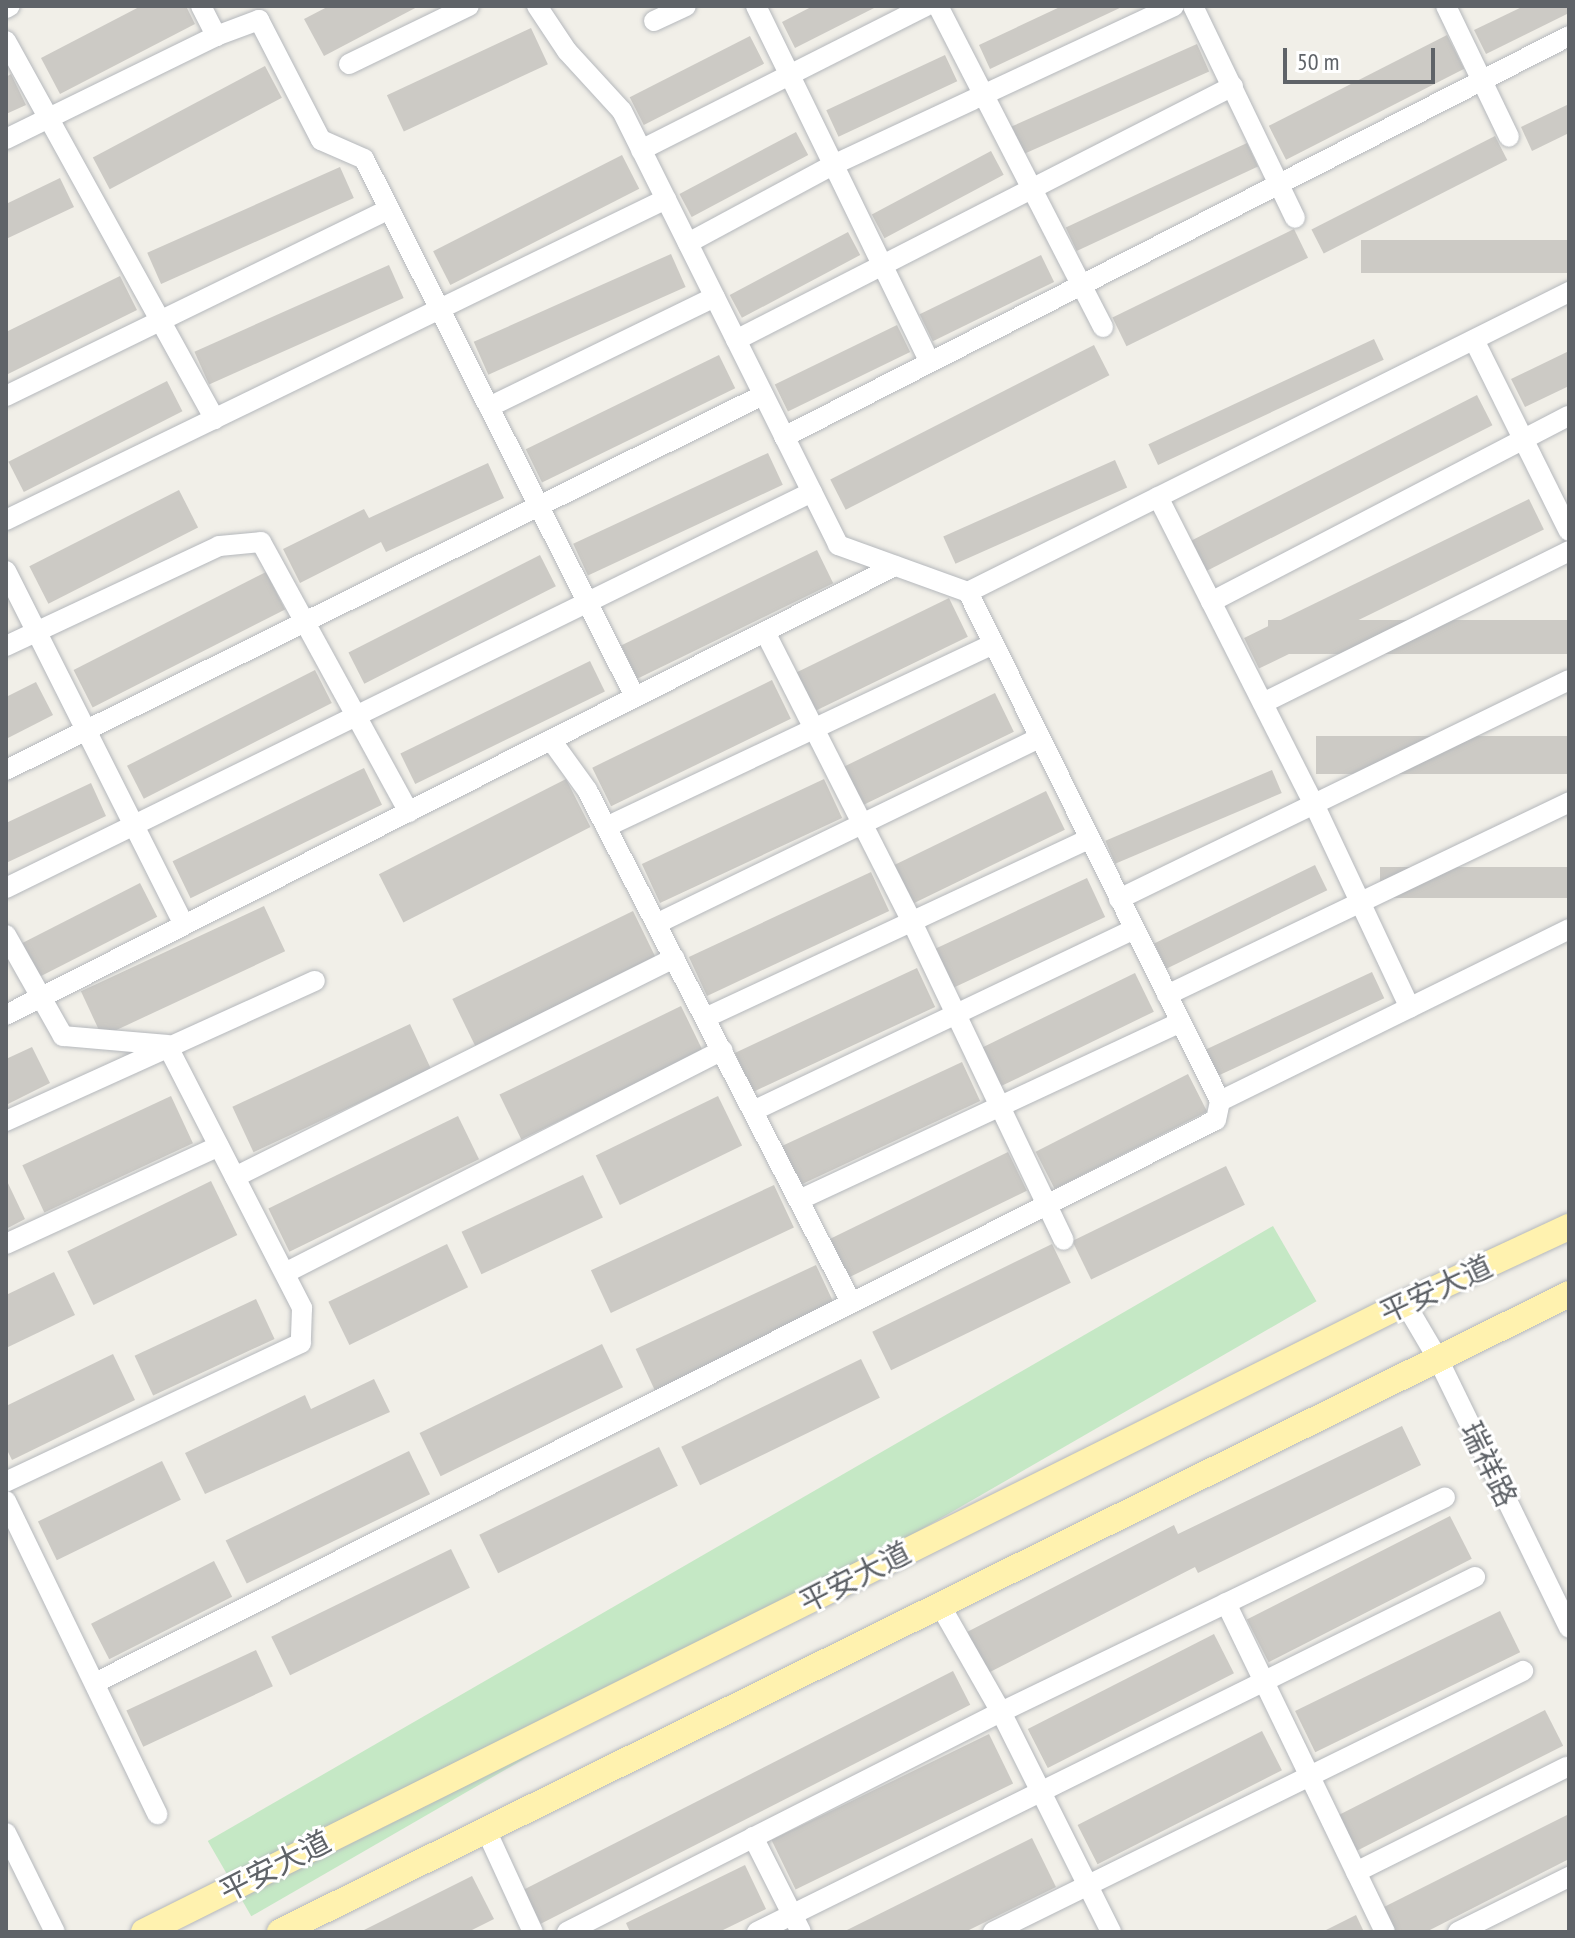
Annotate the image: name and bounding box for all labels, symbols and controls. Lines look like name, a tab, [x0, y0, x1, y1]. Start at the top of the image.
scale bar	[1287, 32, 1439, 82]
text: 50 m	[1297, 46, 1339, 77]
street label: 平安大道	[1374, 1247, 1498, 1331]
street label: 瑞祥路	[1453, 1416, 1525, 1512]
street label: 平安大道	[793, 1534, 917, 1620]
street label: 平安大道	[213, 1823, 337, 1909]

